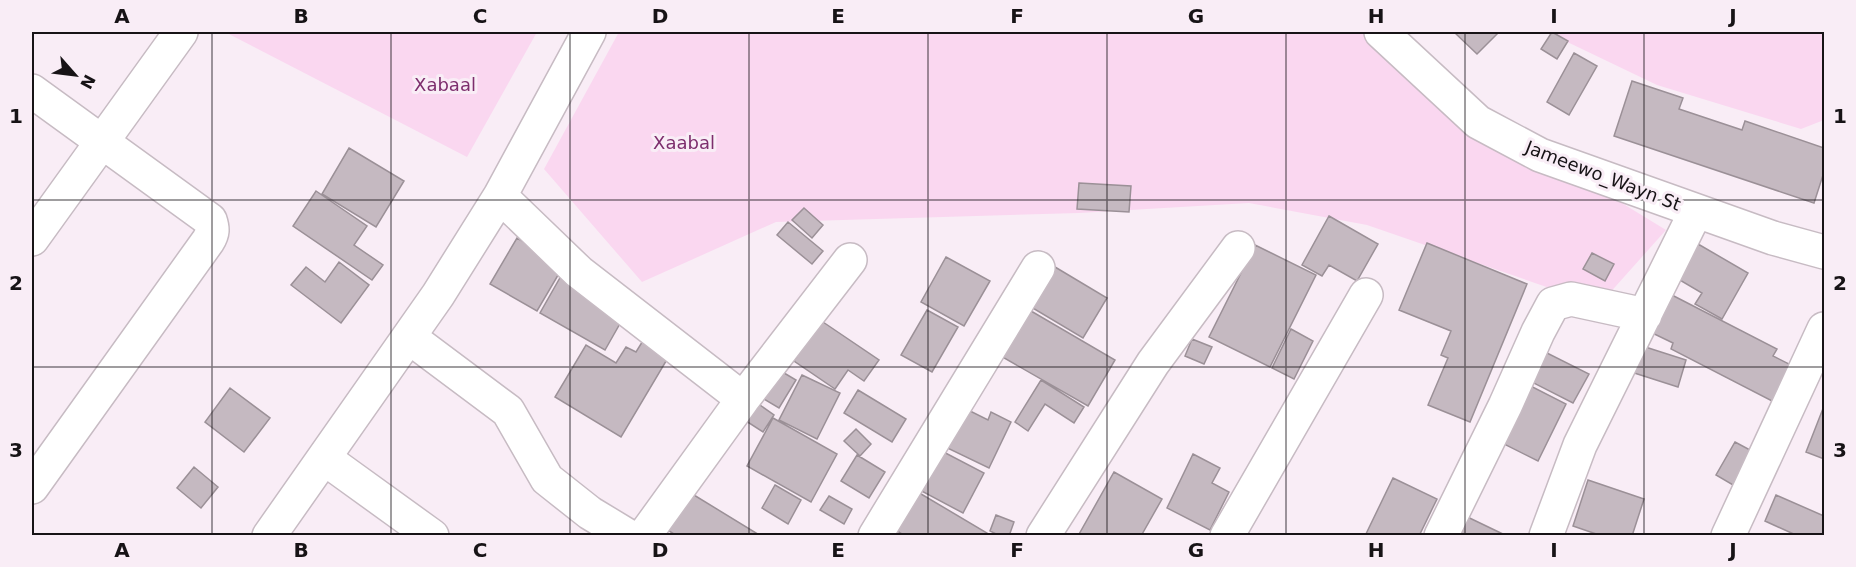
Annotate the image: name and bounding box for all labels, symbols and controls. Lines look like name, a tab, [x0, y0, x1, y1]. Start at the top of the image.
text: A	[114, 4, 130, 28]
text: B	[293, 4, 309, 28]
text: C	[473, 4, 487, 28]
text: D	[652, 4, 668, 28]
text: E	[831, 4, 845, 28]
text: F	[1010, 4, 1024, 28]
text: G	[1188, 4, 1204, 28]
text: H	[1368, 4, 1384, 28]
text: I	[1550, 4, 1558, 28]
text: J	[1727, 4, 1737, 28]
north arrow	[45, 45, 105, 105]
text: N	[76, 71, 99, 92]
park label: Xabaal	[414, 74, 476, 95]
text: 1	[9, 104, 23, 128]
text: 1	[1833, 104, 1847, 128]
park label: Xaabal	[653, 132, 715, 153]
street label: Jameewo_Wayn St	[1521, 136, 1684, 216]
text: 2	[9, 271, 23, 295]
text: 2	[1833, 271, 1847, 295]
text: 3	[9, 438, 23, 462]
text: 3	[1833, 438, 1847, 462]
text: A	[114, 538, 130, 562]
text: B	[293, 538, 309, 562]
text: C	[473, 538, 487, 562]
text: D	[652, 538, 668, 562]
text: E	[831, 538, 845, 562]
text: F	[1010, 538, 1024, 562]
text: G	[1188, 538, 1204, 562]
text: H	[1368, 538, 1384, 562]
text: I	[1550, 538, 1558, 562]
text: J	[1727, 538, 1737, 562]

